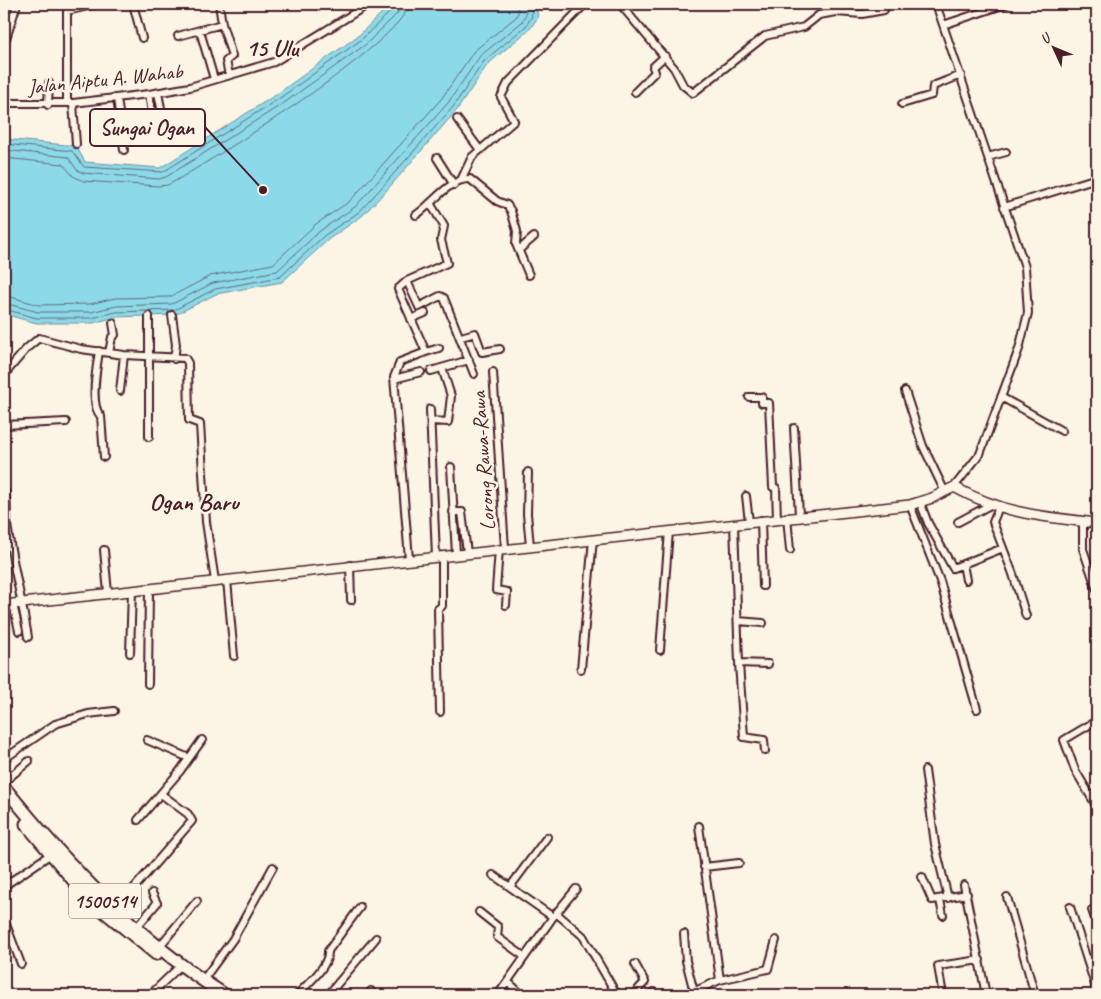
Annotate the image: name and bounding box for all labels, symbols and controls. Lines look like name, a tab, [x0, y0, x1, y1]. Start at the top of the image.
north arrow	[1028, 22, 1078, 72]
text: U	[1037, 29, 1056, 48]
district label: 15 Ulu	[246, 33, 300, 63]
street label: Jalan Aiptu A. Wahab	[25, 58, 186, 100]
callout: Sungai Ogan	[90, 109, 205, 146]
text: Sungai Ogan	[100, 114, 195, 142]
street label: Lorong Rawa-Rawa	[465, 389, 501, 531]
district label: Ogan Baru	[150, 487, 241, 517]
road number: 1500514	[69, 884, 141, 918]

